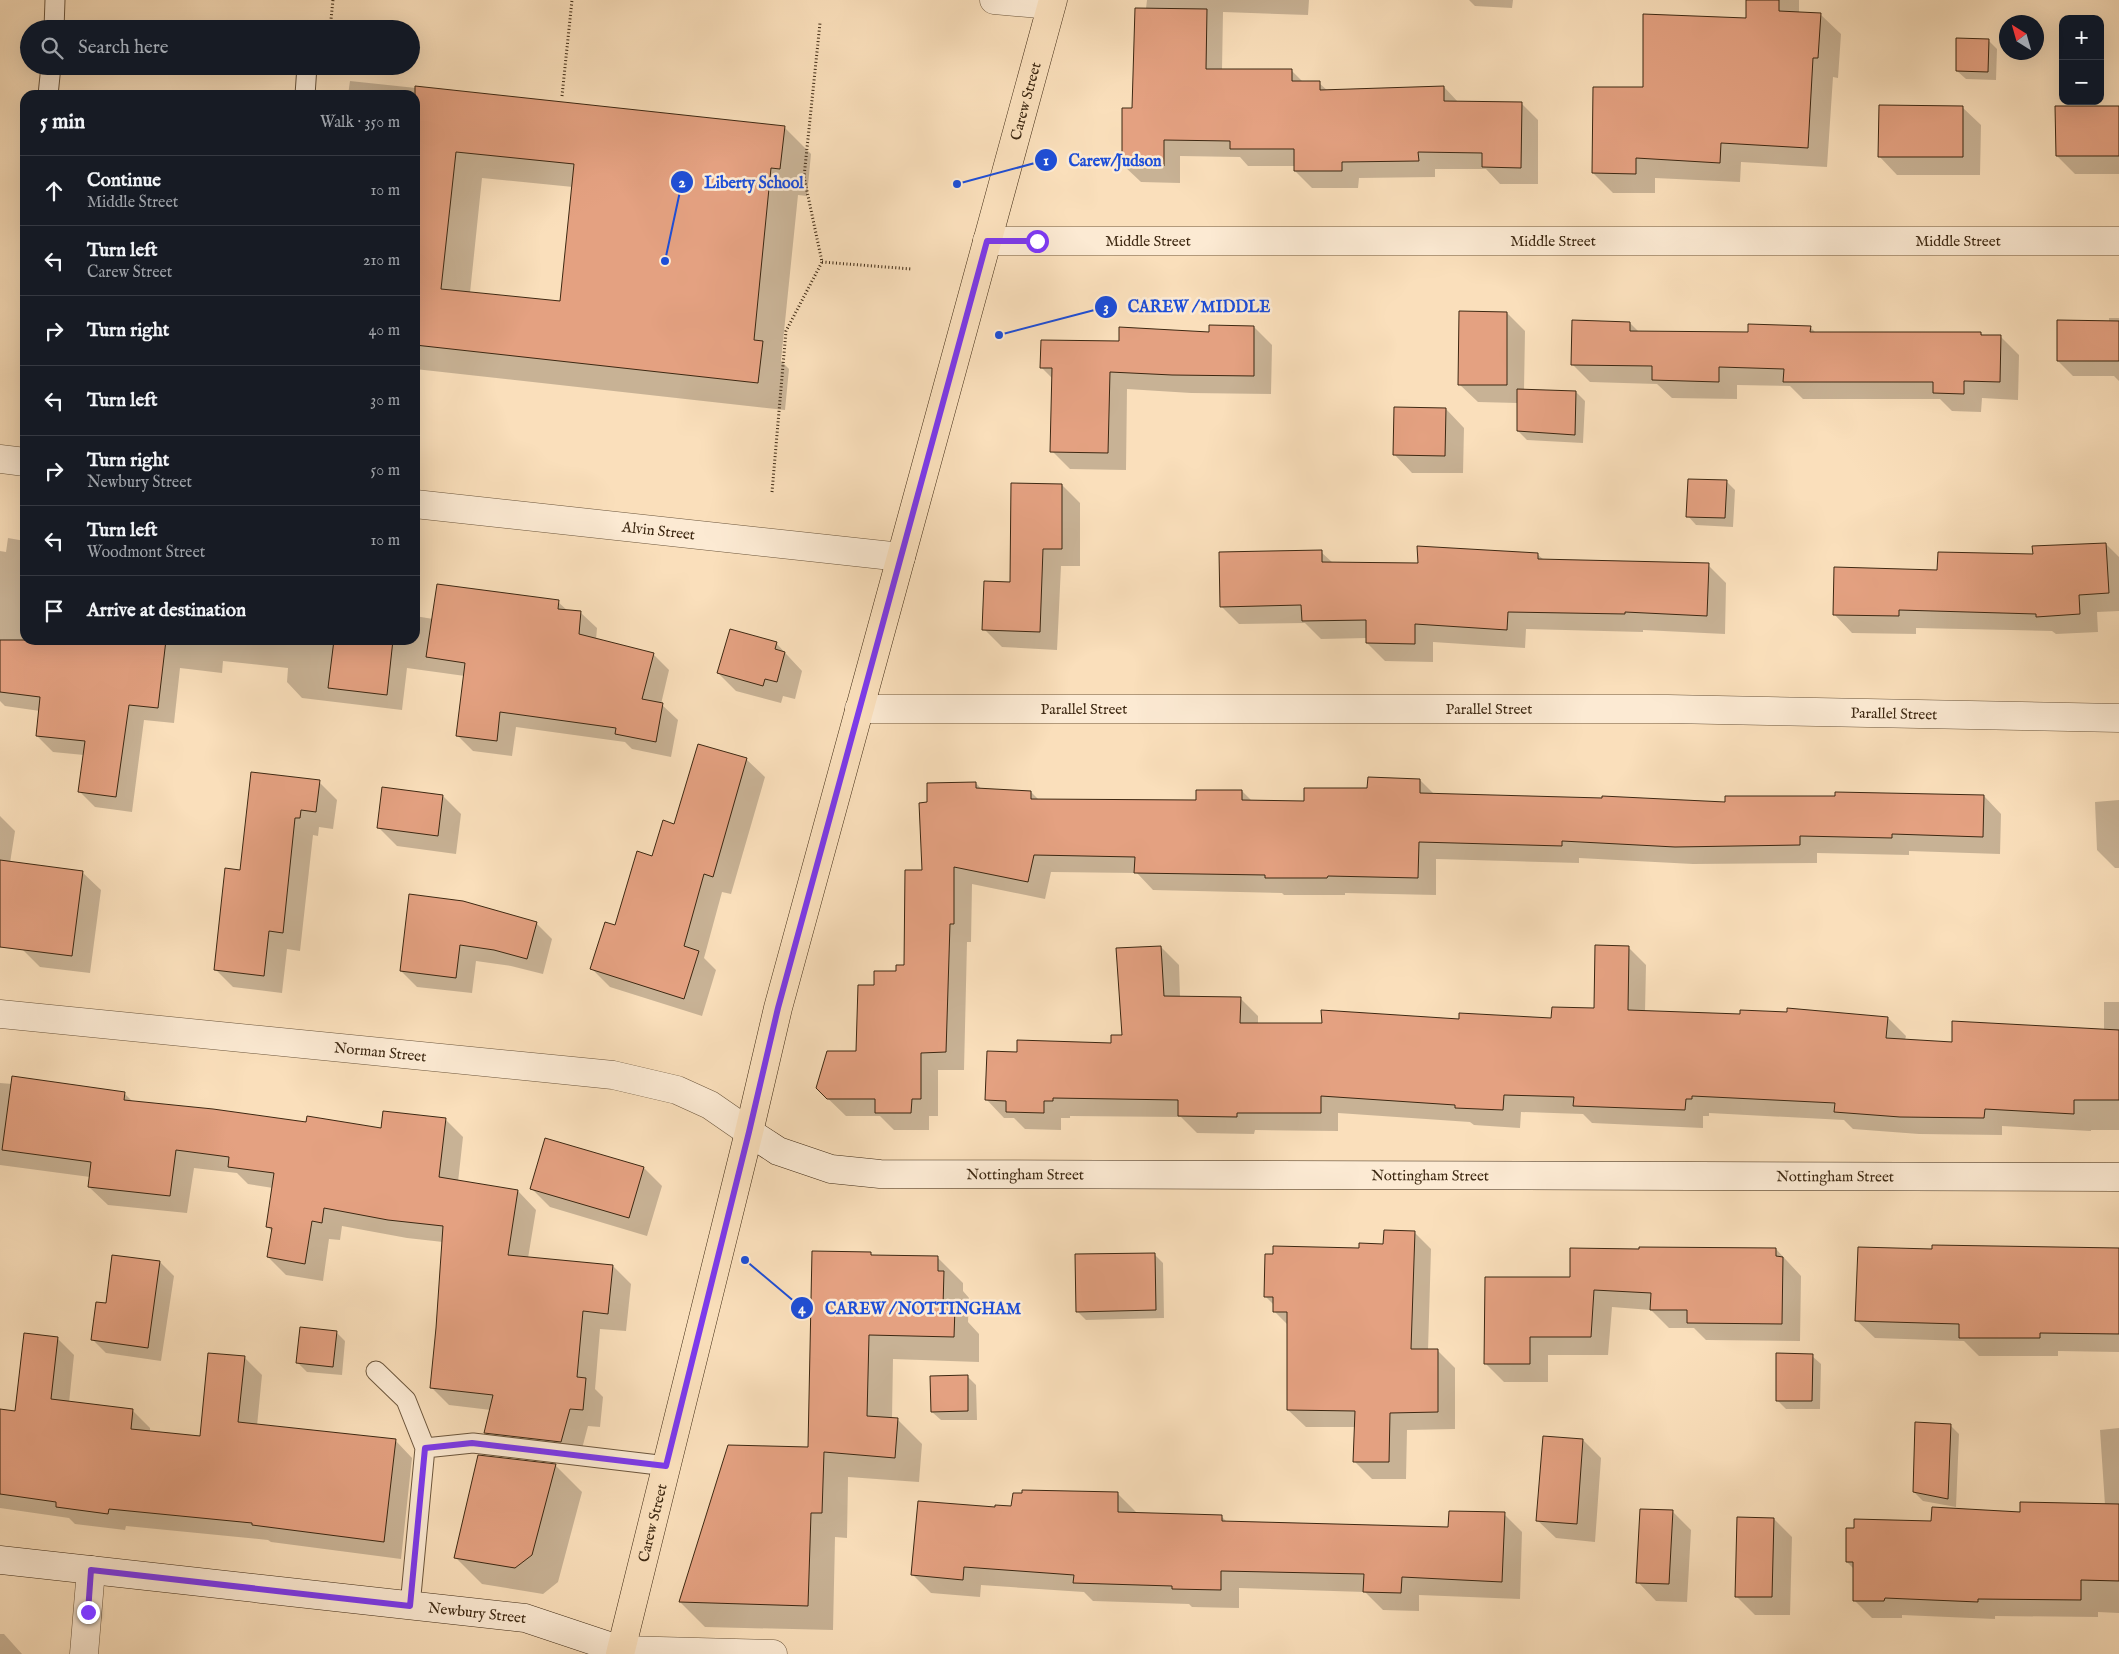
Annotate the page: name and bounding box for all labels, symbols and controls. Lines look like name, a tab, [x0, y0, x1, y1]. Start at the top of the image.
north arrow	[1999, 15, 2044, 60]
map controls	[2059, 15, 2104, 105]
button: +	[2059, 15, 2104, 60]
search box	[20, 20, 420, 75]
icon: search	[38, 34, 66, 62]
text: Search here	[78, 36, 169, 60]
street label: Carew Street	[1006, 60, 1046, 142]
button: −	[2059, 60, 2104, 105]
text: 5 min	[40, 109, 85, 136]
text: Walk · 350 m	[320, 113, 400, 133]
callout: Carew/Judson	[1034, 145, 1172, 176]
text: 1	[1043, 151, 1049, 170]
text: Carew/Judson	[1068, 152, 1162, 172]
callout: Liberty School	[669, 167, 814, 198]
text: Continue	[87, 169, 161, 193]
text: 2	[678, 173, 686, 192]
text: Liberty School	[704, 174, 804, 194]
icon: ahead	[40, 177, 68, 205]
text: 10 m	[370, 181, 400, 201]
text: Middle Street	[87, 193, 178, 213]
route start	[1026, 230, 1049, 253]
street label: Middle Street	[1105, 232, 1191, 251]
street label: Middle Street	[1510, 232, 1596, 251]
street label: Middle Street	[1915, 232, 2001, 251]
text: Turn left	[87, 239, 158, 263]
icon: left	[40, 247, 68, 275]
text: 210 m	[363, 251, 400, 271]
text: Carew Street	[87, 263, 172, 283]
callout: CAREW / MIDDLE	[1093, 291, 1281, 322]
text: 3	[1103, 298, 1109, 317]
text: CAREW / MIDDLE	[1128, 298, 1270, 318]
icon: right	[40, 317, 68, 345]
text: Turn right	[87, 319, 169, 343]
text: 40 m	[368, 321, 400, 341]
icon: left	[40, 387, 68, 415]
text: Turn left	[87, 389, 158, 413]
text: 30 m	[370, 391, 400, 411]
text: Turn right	[87, 449, 169, 473]
icon: right	[40, 457, 68, 485]
text: 50 m	[371, 461, 400, 481]
text: Newbury Street	[87, 473, 192, 493]
street label: Alvin Street	[620, 518, 696, 544]
text: Turn left	[87, 519, 158, 543]
icon: left	[40, 527, 68, 555]
text: 10 m	[370, 531, 400, 551]
text: Woodmont Street	[87, 543, 205, 563]
icon: arrive	[40, 597, 68, 625]
text: Arrive at destination	[87, 599, 246, 623]
street label: Parallel Street	[1041, 700, 1127, 719]
street label: Parallel Street	[1446, 700, 1532, 719]
street label: Parallel Street	[1850, 704, 1938, 724]
street label: Norman Street	[333, 1038, 427, 1066]
street label: Nottingham Street	[966, 1165, 1084, 1184]
street label: Nottingham Street	[1371, 1166, 1489, 1185]
street label: Nottingham Street	[1776, 1167, 1894, 1186]
callout: CAREW / NOTTINGHAM	[790, 1292, 1031, 1323]
text: 4	[798, 1299, 806, 1318]
text: CAREW / NOTTINGHAM	[825, 1300, 1021, 1320]
street label: Carew Street	[634, 1482, 672, 1564]
street label: Newbury Street	[427, 1598, 527, 1628]
route end	[77, 1601, 100, 1624]

